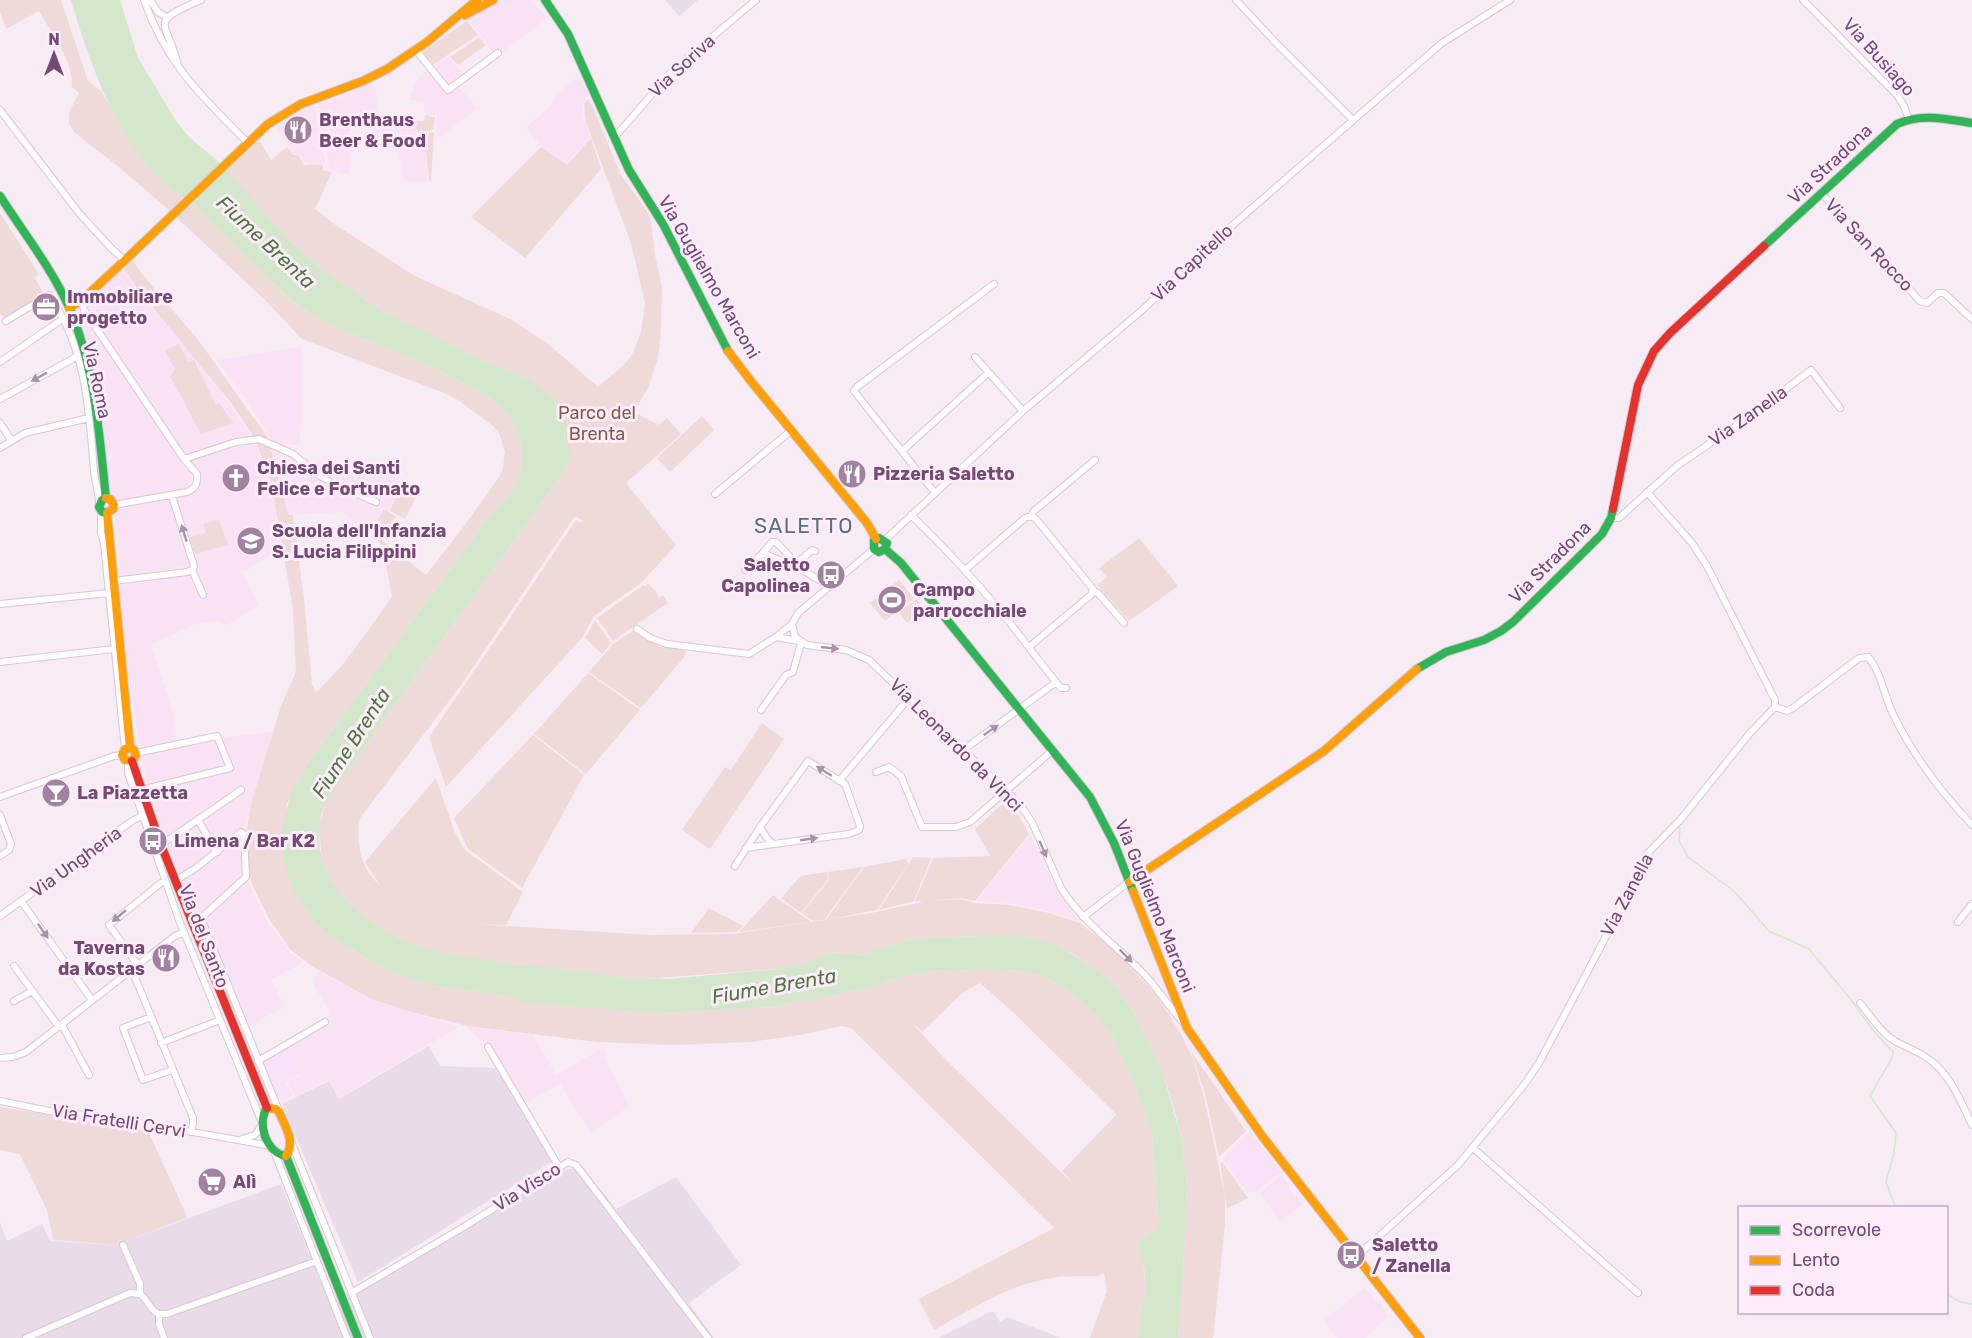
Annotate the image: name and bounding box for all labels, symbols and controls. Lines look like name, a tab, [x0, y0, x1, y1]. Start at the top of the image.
street label: Via Busiago	[1838, 13, 1920, 101]
north arrow	[24, 24, 84, 84]
text: N	[48, 30, 60, 49]
street label: Via Soriva	[644, 30, 720, 102]
place label: Brenthaus Beer & Food	[319, 109, 426, 152]
restaurant icon: Brenthaus Beer & Food	[282, 114, 314, 146]
street label: Via Stradona	[1783, 119, 1877, 209]
water label: Fiume Brenta	[212, 190, 320, 294]
street label: Via Guglielmo Marconi	[653, 192, 765, 362]
street label: Via San Rocco	[1820, 194, 1918, 296]
street label: Via Capitello	[1147, 220, 1237, 306]
place label: Immobiliare progetto	[67, 286, 173, 329]
office icon: Immobiliare progetto	[30, 291, 62, 323]
street label: Via Roma	[78, 339, 116, 421]
one-way arrow	[30, 372, 47, 382]
street label: Via Zanella	[1704, 381, 1792, 451]
park label: Parco del Brenta	[558, 402, 636, 445]
place label: Chiesa dei Santi Felice e Fortunato	[257, 457, 420, 500]
restaurant icon: Pizzeria Saletto	[836, 458, 868, 490]
church icon: Chiesa dei Santi Felice e Fortunato	[220, 462, 252, 494]
place label: Pizzeria Saletto	[873, 463, 1015, 485]
district label: SALETTO	[754, 513, 854, 538]
street label: Via Stradona	[1504, 516, 1596, 608]
place label: Scuola dell'Infanzia S. Lucia Filippini	[272, 520, 446, 563]
one-way arrow	[178, 524, 188, 542]
school or university icon: Scuola dell'Infanzia S. Lucia Filippini	[235, 525, 267, 557]
place label: Saletto Capolinea	[721, 554, 810, 597]
bus stop icon: Saletto Capolinea	[815, 559, 847, 591]
place label: Campo parrocchiale	[913, 579, 1027, 622]
sports icon: Campo parrocchiale	[876, 584, 908, 616]
one-way arrow	[820, 643, 839, 653]
street label: Via Leonardo da Vinci	[885, 674, 1027, 816]
water label: Fiume Brenta	[307, 683, 396, 802]
one-way arrow	[983, 725, 999, 736]
one-way arrow	[815, 766, 832, 777]
bar icon: La Piazzetta	[40, 777, 72, 809]
place label: La Piazzetta	[77, 782, 188, 804]
street label: Via Guglielmo Marconi	[1110, 816, 1200, 996]
street label: Via Ungheria	[26, 822, 126, 902]
bus stop icon: Limena / Bar K2	[137, 825, 169, 857]
place label: Limena / Bar K2	[174, 830, 315, 852]
one-way arrow	[800, 835, 819, 844]
one-way arrow	[1039, 840, 1048, 857]
street label: Via Zanella	[1596, 850, 1658, 940]
street label: Via del Santo	[174, 881, 234, 991]
one-way arrow	[112, 909, 127, 922]
one-way arrow	[37, 923, 49, 939]
place label: Taverna da Kostas	[58, 937, 145, 980]
restaurant icon: Taverna da Kostas	[150, 942, 182, 974]
one-way arrow	[1118, 949, 1132, 963]
water label: Fiume Brenta	[710, 963, 838, 1009]
street label: Via Fratelli Cervi	[51, 1100, 187, 1142]
street label: Via Visco	[489, 1158, 565, 1216]
supermarket icon: Alì	[196, 1166, 228, 1198]
place label: Alì	[233, 1171, 257, 1193]
legend	[1738, 1206, 1948, 1314]
text: Scorrevole	[1792, 1219, 1881, 1241]
place label: Saletto / Zanella	[1372, 1234, 1451, 1277]
bus stop icon: Saletto / Zanella	[1335, 1239, 1367, 1271]
text: Lento	[1792, 1249, 1840, 1271]
text: Coda	[1792, 1279, 1835, 1301]

